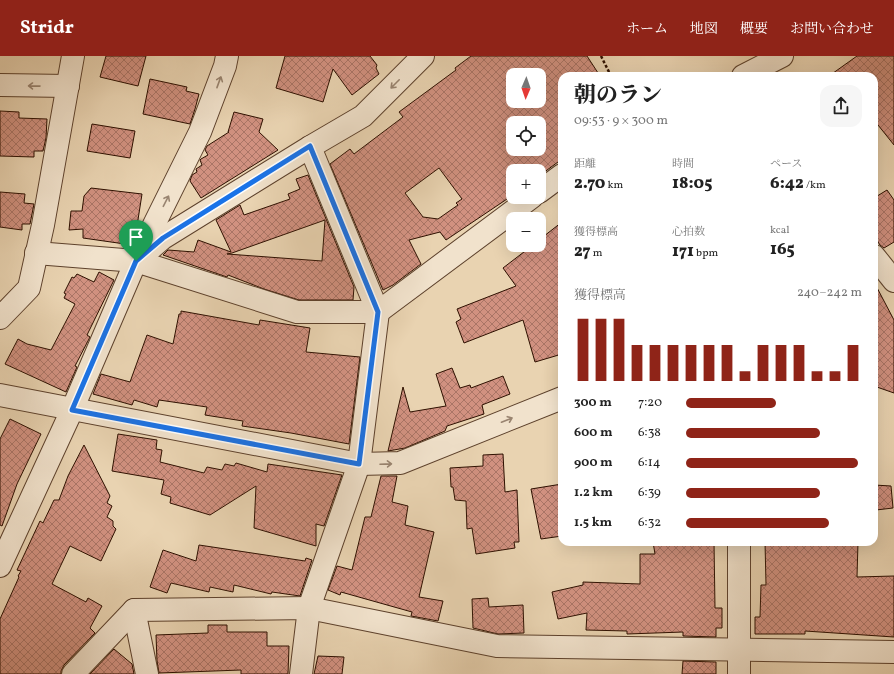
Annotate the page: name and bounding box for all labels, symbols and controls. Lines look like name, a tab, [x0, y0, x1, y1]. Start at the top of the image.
text: Stridr	[20, 15, 74, 41]
text: ホーム	[626, 20, 668, 39]
text: 地図	[690, 20, 718, 39]
text: 概要	[740, 20, 768, 39]
text: お問い合わせ	[790, 20, 874, 39]
north arrow	[506, 68, 546, 108]
map controls	[506, 68, 546, 252]
one-way arrow	[215, 77, 223, 89]
one-way arrow	[390, 79, 400, 89]
text: 朝のラン	[574, 81, 662, 112]
one-way arrow	[28, 82, 41, 90]
button: share	[820, 85, 862, 127]
text: 09:53 · 9 × 300 m	[574, 112, 668, 130]
button: locate	[506, 116, 546, 156]
text: 距離	[574, 157, 596, 172]
text: 時間	[672, 157, 694, 172]
text: ペース	[770, 157, 802, 172]
button: +	[506, 164, 546, 204]
text: 2.70	[574, 172, 605, 195]
text: 18:05	[672, 172, 712, 195]
text: 6:42	[770, 172, 804, 195]
text: km	[605, 178, 623, 193]
text: /km	[804, 178, 826, 193]
one-way arrow	[163, 195, 170, 207]
button: −	[506, 212, 546, 252]
pin	[119, 220, 153, 261]
text: kcal	[770, 223, 790, 238]
text: 獲得標高	[574, 225, 618, 240]
text: 心拍数	[672, 225, 705, 240]
icon: arrive	[125, 226, 147, 248]
text: 165	[770, 238, 795, 261]
text: 27	[574, 240, 591, 263]
text: 171	[672, 240, 694, 263]
text: m	[591, 246, 603, 261]
text: bpm	[694, 246, 718, 261]
text: 240–242 m	[797, 284, 862, 302]
text: 獲得標高	[574, 287, 626, 305]
text: 300 m	[574, 394, 612, 412]
text: 7:20	[638, 394, 662, 412]
one-way arrow	[501, 415, 513, 423]
text: 600 m	[574, 424, 612, 442]
text: 6:38	[638, 424, 661, 442]
text: 900 m	[574, 454, 613, 472]
text: 6:14	[638, 454, 660, 472]
one-way arrow	[379, 460, 392, 467]
text: 1.2 km	[574, 484, 613, 502]
text: 6:39	[638, 484, 661, 502]
text: 1.5 km	[574, 514, 612, 532]
text: 6:32	[638, 514, 661, 532]

